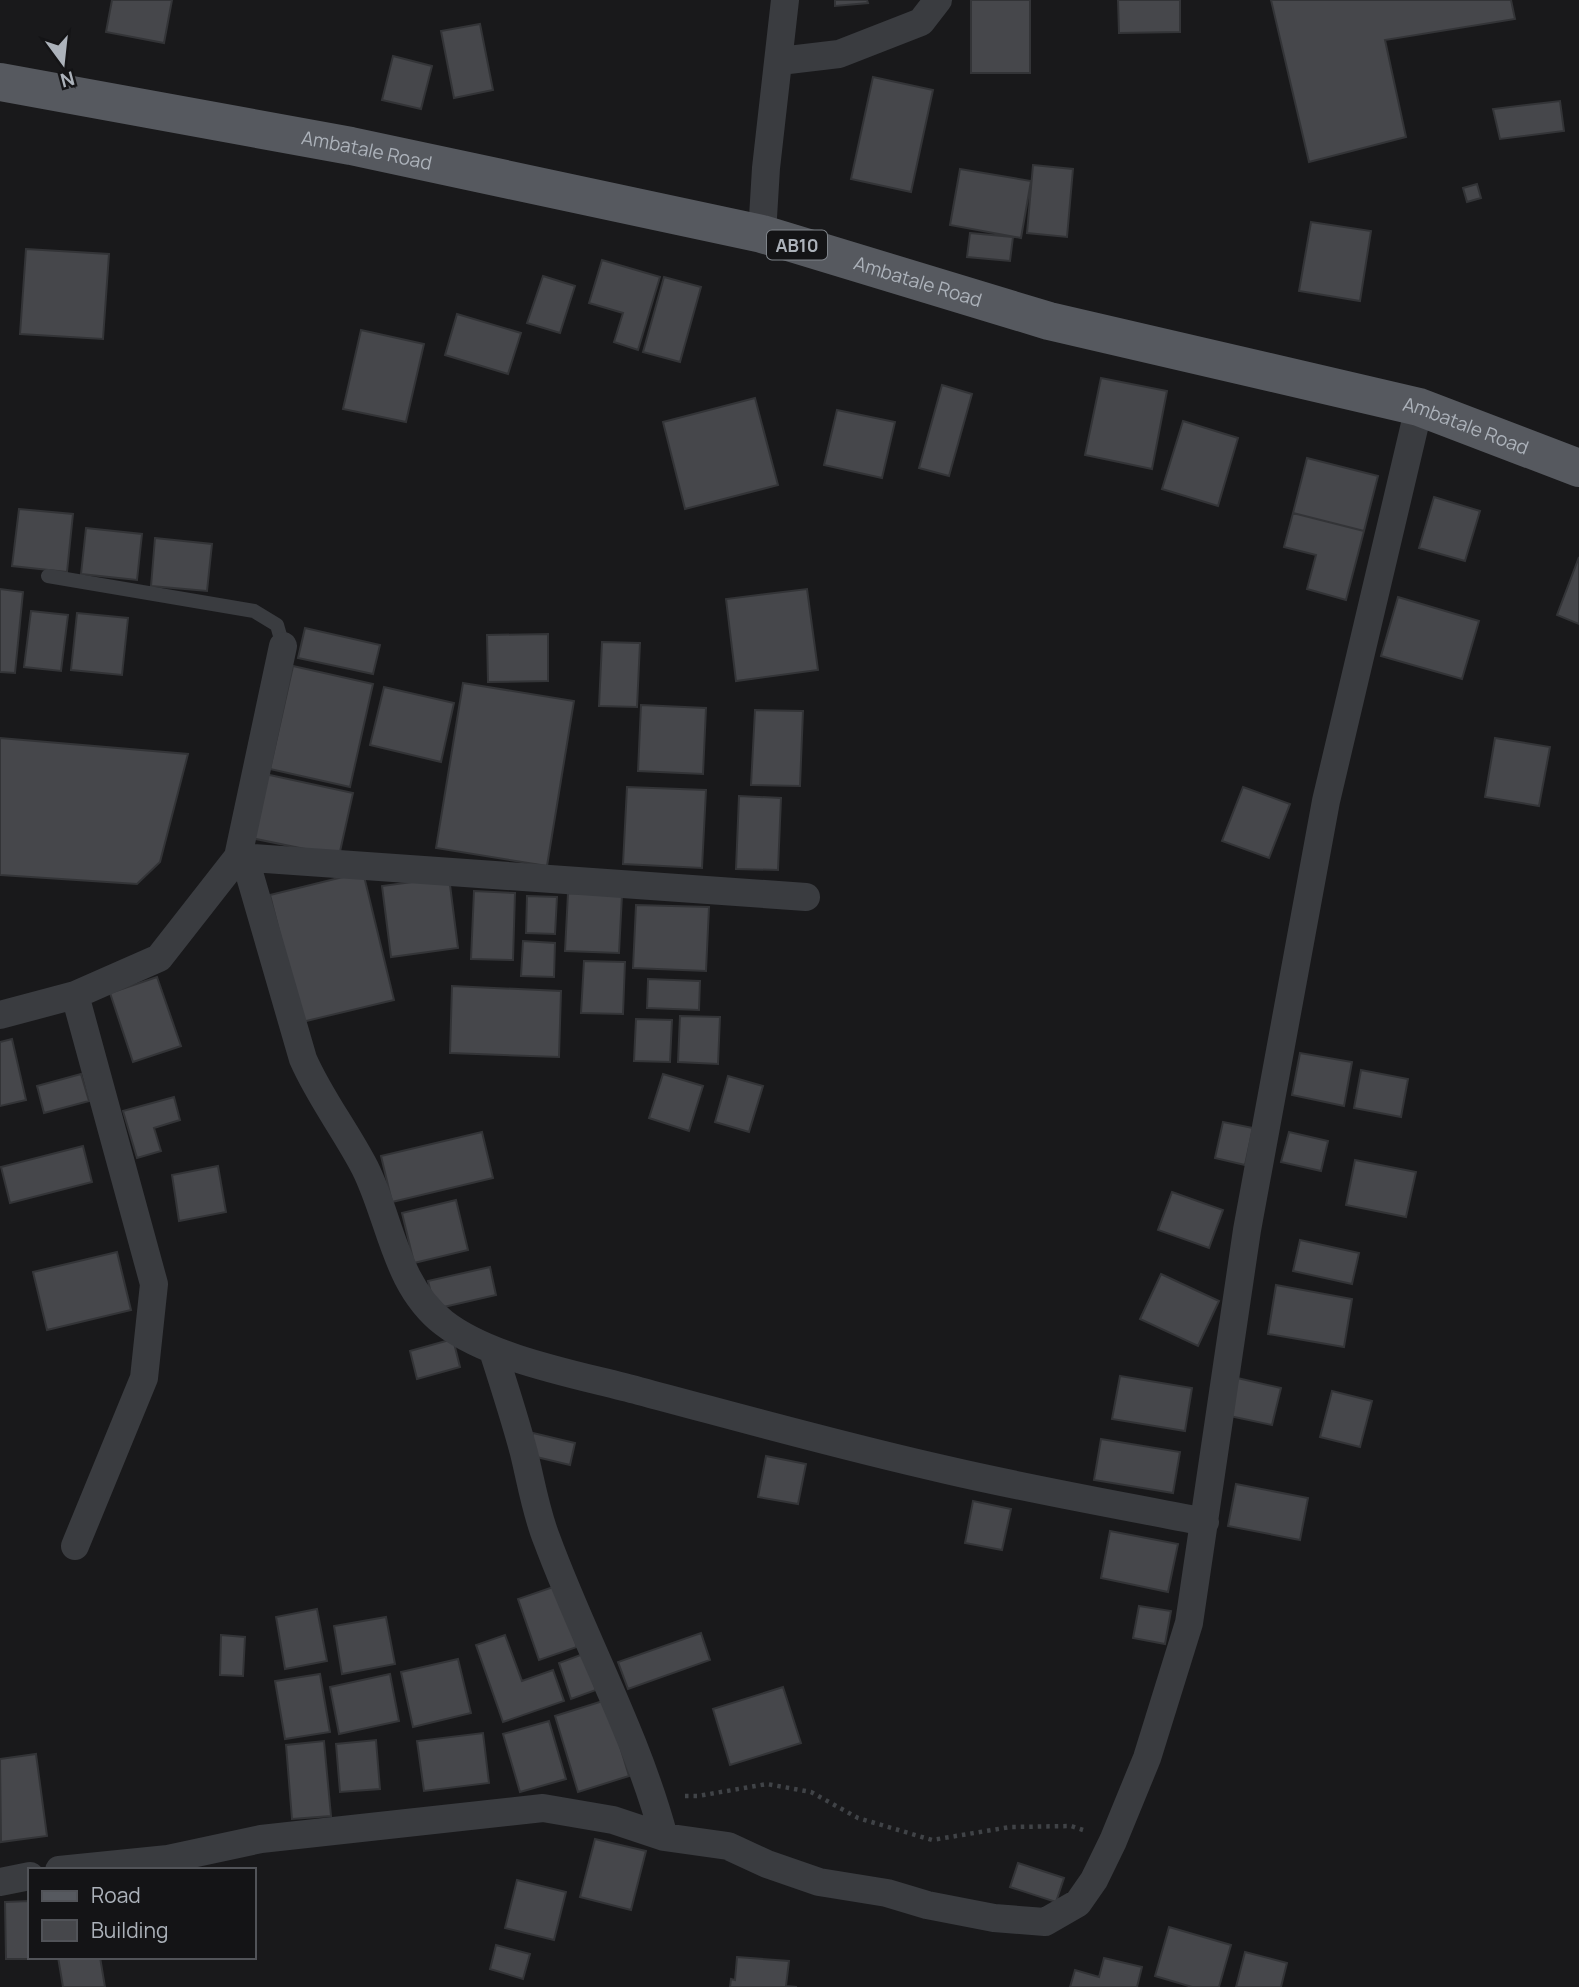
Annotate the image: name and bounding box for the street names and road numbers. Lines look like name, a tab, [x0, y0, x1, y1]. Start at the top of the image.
street label: Ambatale Road	[299, 124, 434, 176]
road number: AB10	[767, 230, 827, 260]
street label: Ambatale Road	[851, 250, 985, 313]
street label: Ambatale Road	[1400, 391, 1532, 461]

